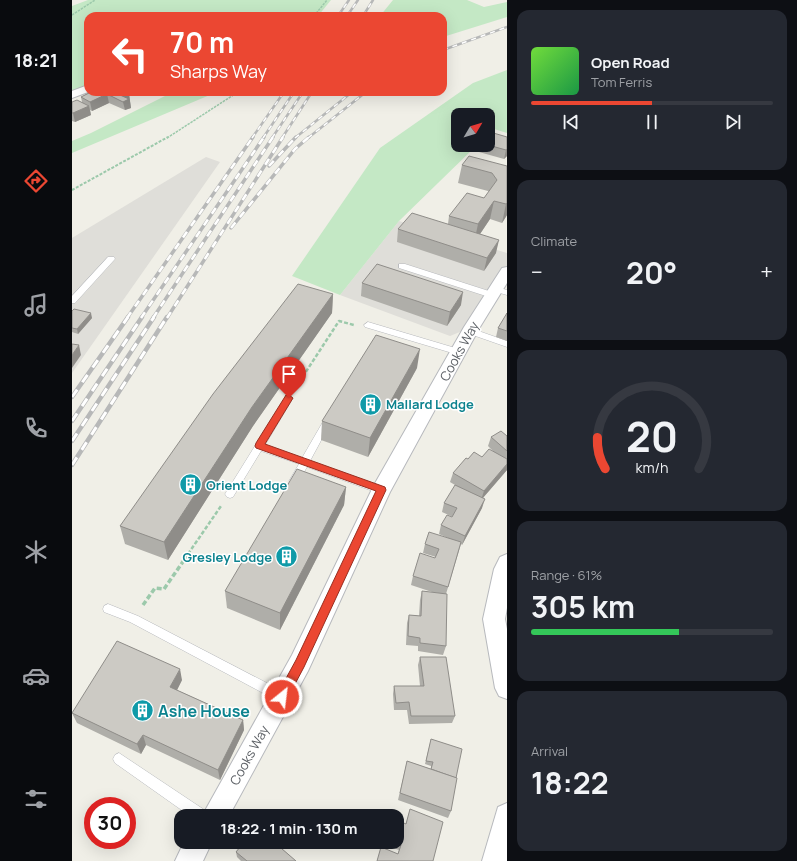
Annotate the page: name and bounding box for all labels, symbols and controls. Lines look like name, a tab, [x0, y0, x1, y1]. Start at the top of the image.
text: 70 m	[170, 23, 234, 61]
icon: left	[104, 28, 156, 80]
text: 18:21	[14, 48, 58, 72]
text: Open Road	[591, 52, 670, 73]
text: Sharps Way	[170, 59, 267, 83]
text: Tom Ferris	[591, 73, 652, 91]
north arrow	[451, 108, 495, 152]
map controls	[451, 108, 495, 152]
icon: previous	[560, 111, 582, 133]
icon: pause	[641, 111, 663, 133]
icon: next	[722, 111, 744, 133]
icon: directions	[22, 167, 50, 195]
text: Climate	[531, 232, 577, 250]
text: 20°	[626, 252, 677, 293]
text: −	[531, 257, 543, 287]
text: +	[760, 257, 773, 287]
icon: music	[22, 291, 50, 319]
street label: Cooks Way	[435, 318, 483, 384]
pin	[272, 357, 306, 398]
icon: arrive	[278, 363, 300, 385]
building icon: Mallard Lodge	[357, 391, 383, 417]
place label: Mallard Lodge	[386, 395, 474, 413]
text: 20	[626, 407, 678, 463]
icon: phone	[22, 414, 50, 442]
text: km/h	[635, 457, 669, 476]
building icon: Orient Lodge	[177, 472, 203, 498]
place label: Orient Lodge	[206, 476, 288, 494]
icon: climate	[22, 538, 50, 566]
building icon: Gresley Lodge	[274, 544, 300, 570]
place label: Gresley Lodge	[183, 548, 272, 566]
text: Range · 61%	[531, 566, 602, 584]
text: 305 km	[531, 586, 635, 627]
icon: car	[22, 662, 50, 690]
position arrow	[261, 676, 303, 718]
building icon: Ashe House	[130, 698, 156, 724]
place label: Ashe House	[158, 700, 250, 722]
street label: Cooks Way	[225, 722, 273, 788]
text: Arrival	[531, 742, 568, 760]
text: 18:22	[531, 762, 609, 803]
icon: filters	[22, 785, 50, 813]
speed limit sign: 30	[84, 797, 136, 849]
text: 18:22 · 1 min · 130 m	[220, 818, 358, 839]

